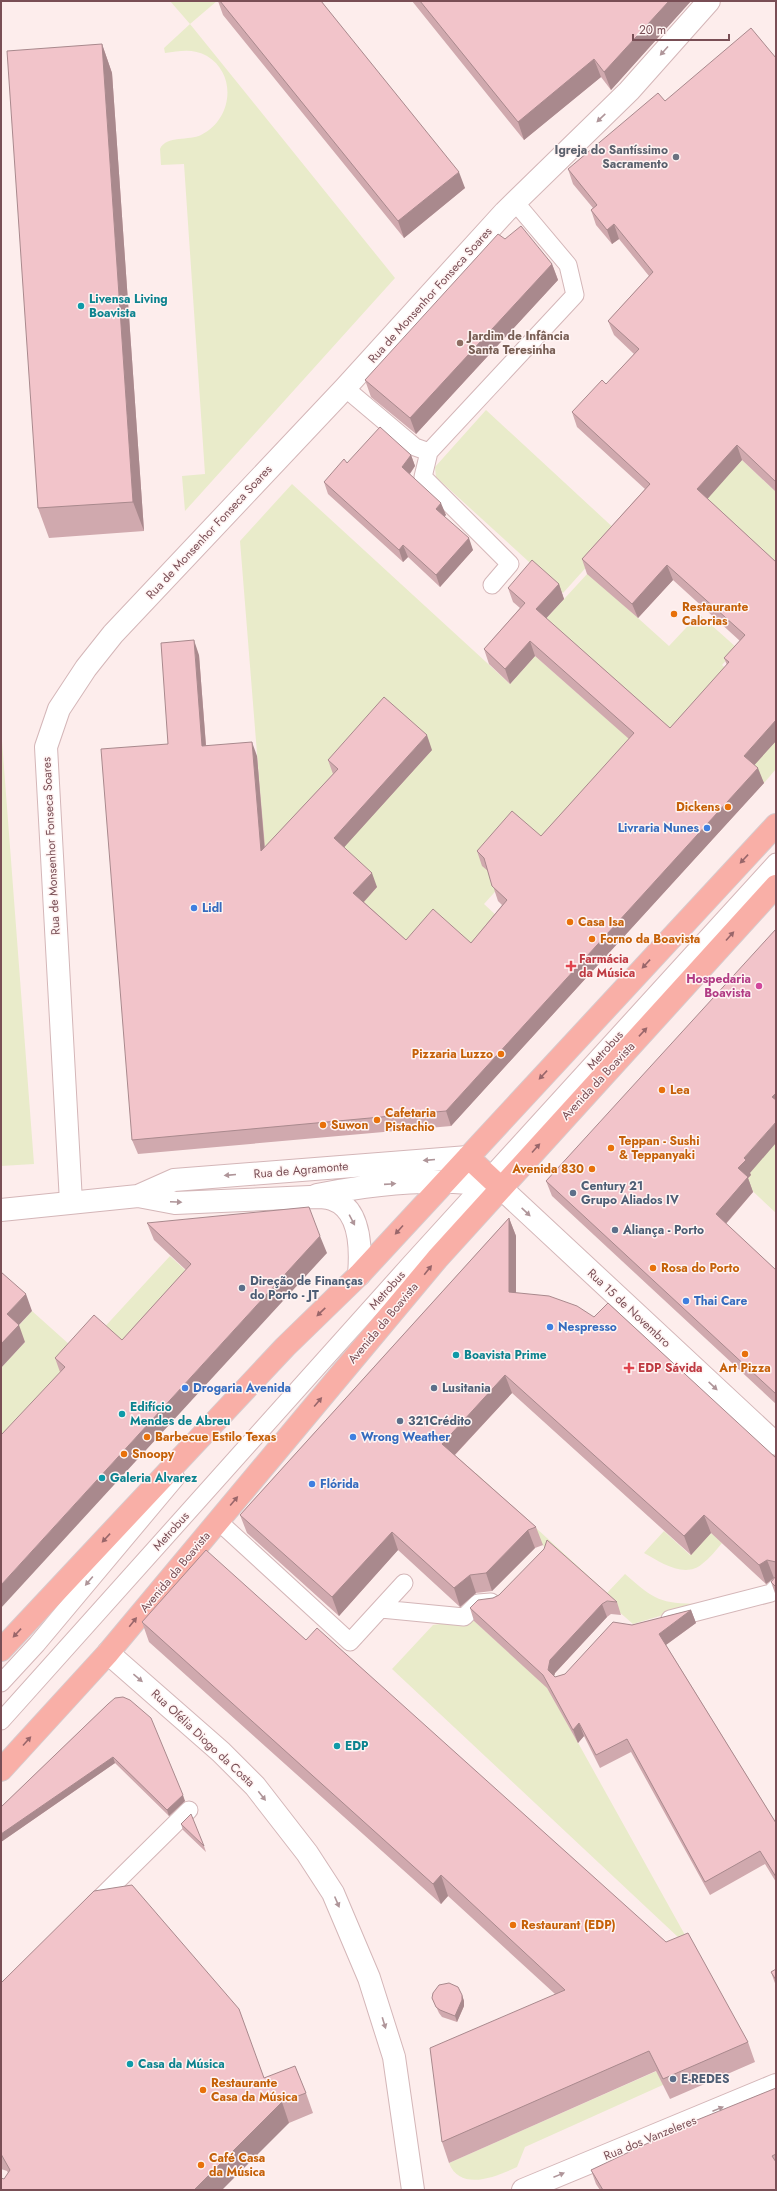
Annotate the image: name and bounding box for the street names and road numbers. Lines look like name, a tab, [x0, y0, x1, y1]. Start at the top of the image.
street label: Rua de Monsenhor Fonseca Soares	[364, 223, 496, 367]
street label: Rua de Monsenhor Fonseca Soares	[142, 461, 276, 603]
street label: Rua de Monsenhor Fonseca Soares	[37, 757, 65, 935]
street label: Metrobus	[583, 1026, 628, 1074]
street label: Avenida da Boavista	[557, 1038, 639, 1124]
street label: Rua de Agramonte	[253, 1157, 349, 1183]
street label: Rua 15 de Novembro	[583, 1264, 675, 1352]
street label: Metrobus	[365, 1266, 410, 1314]
street label: Avenida da Boavista	[344, 1278, 423, 1368]
street label: Metrobus	[149, 1507, 194, 1555]
street label: Avenida da Boavista	[136, 1527, 215, 1617]
street label: Rua Ofélia Diogo da Costa	[147, 1685, 259, 1791]
street label: Rua dos Vanzeleres	[601, 2111, 699, 2165]

